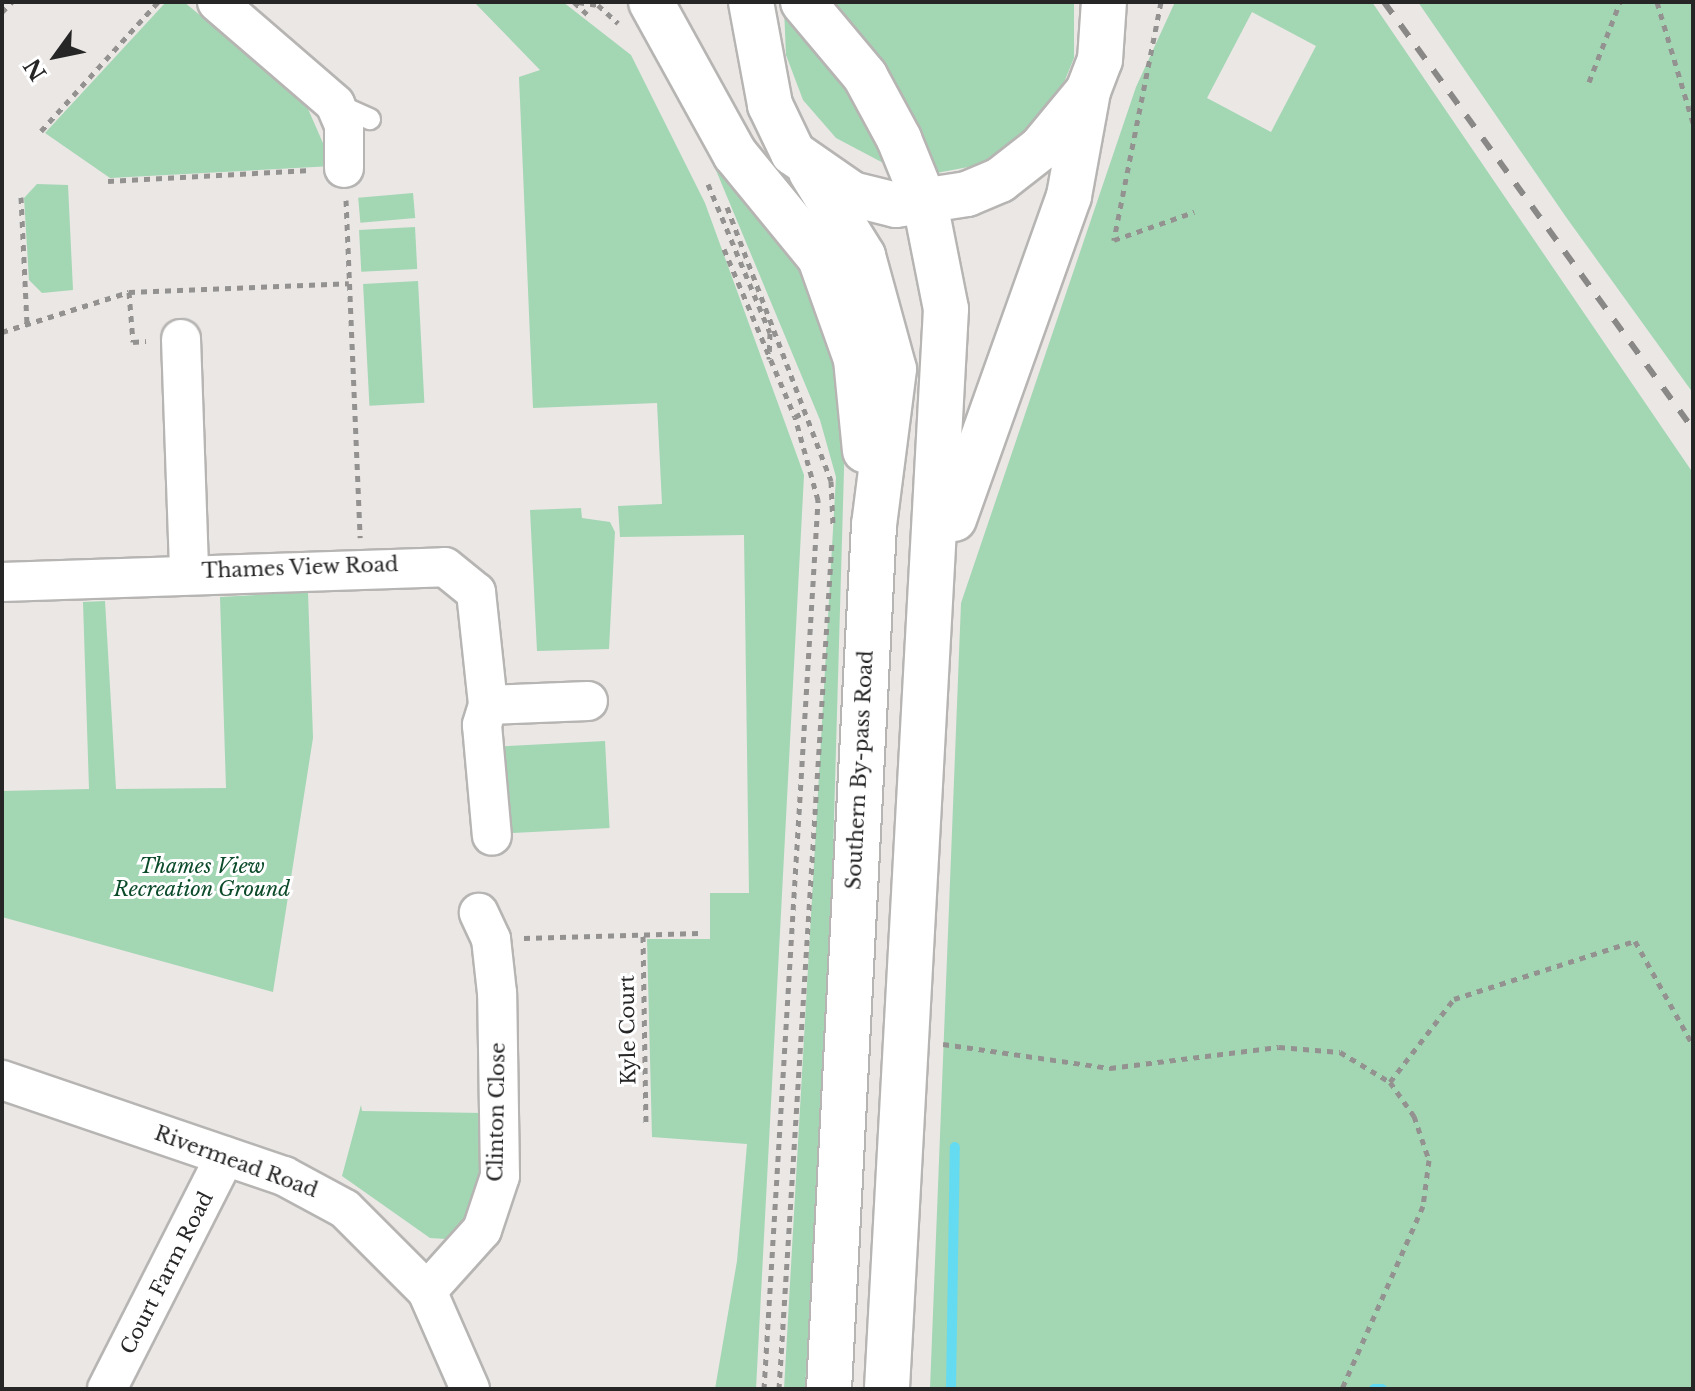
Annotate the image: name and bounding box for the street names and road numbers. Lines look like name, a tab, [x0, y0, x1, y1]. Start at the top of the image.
street label: Thames View Road	[201, 553, 399, 583]
street label: Southern By-pass Road	[842, 650, 878, 890]
street label: Kyle Court	[615, 975, 641, 1085]
street label: Clinton Close	[484, 1042, 510, 1182]
street label: Rivermead Road	[151, 1121, 321, 1203]
street label: Court Farm Road	[116, 1188, 218, 1358]

